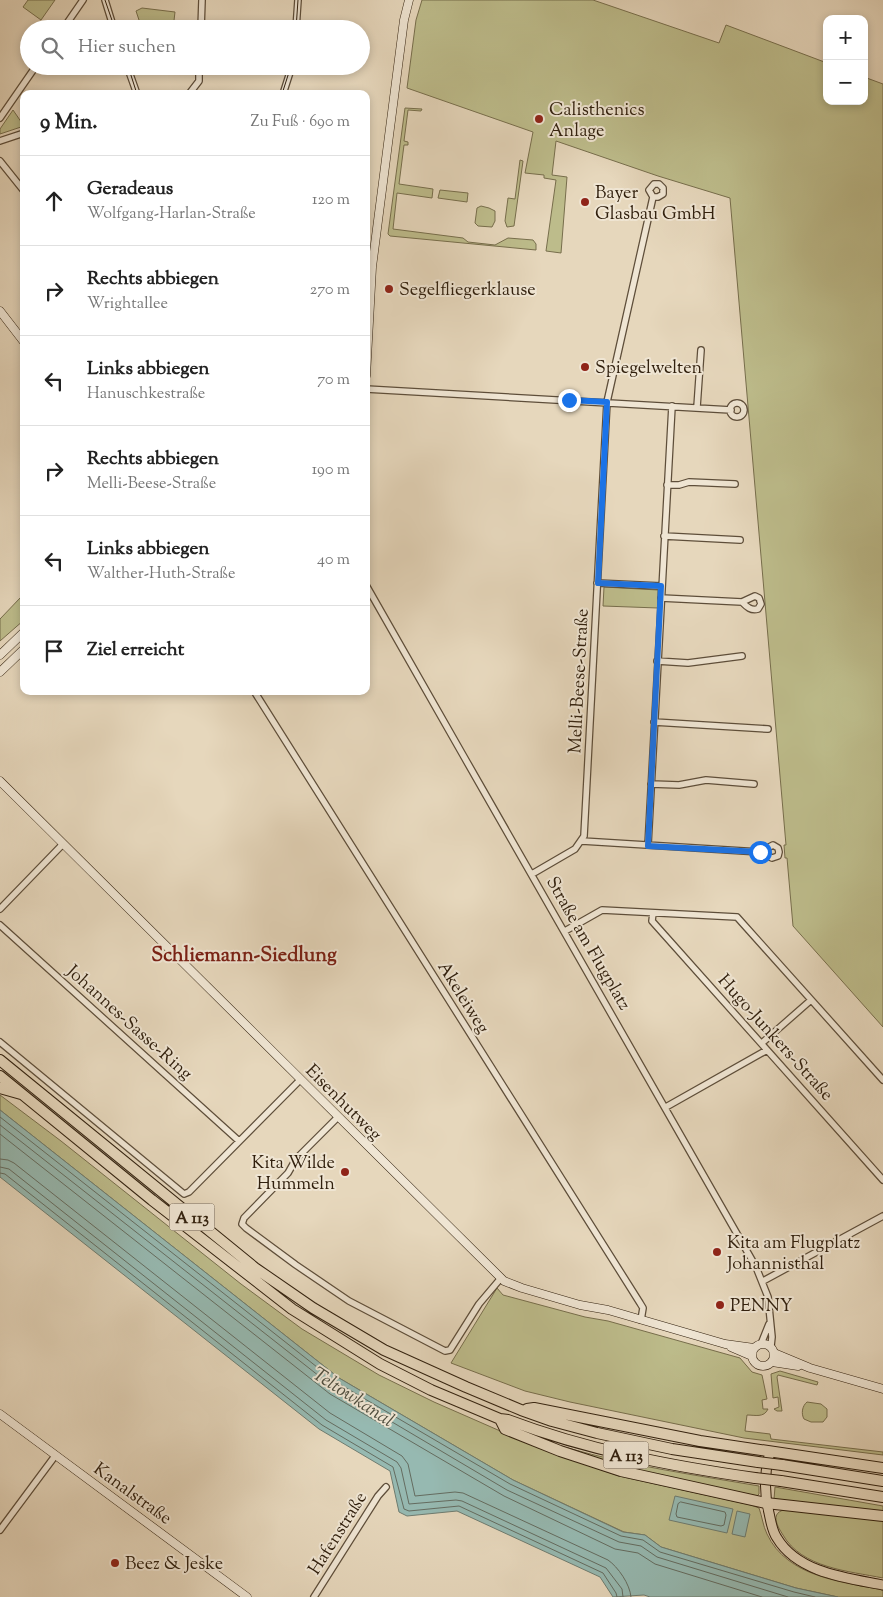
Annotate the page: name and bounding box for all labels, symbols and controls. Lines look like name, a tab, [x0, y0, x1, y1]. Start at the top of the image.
map controls	[823, 15, 868, 105]
button: +	[823, 15, 868, 60]
search box	[20, 20, 370, 75]
icon: search	[38, 34, 66, 62]
text: Hier suchen	[78, 34, 176, 61]
button: −	[823, 60, 868, 105]
place label: Calisthenics Anlage	[549, 98, 645, 145]
text: 9 Min.	[40, 108, 98, 138]
text: Zu Fuß · 690 m	[250, 111, 350, 134]
marker: Calisthenics Anlage	[533, 113, 545, 125]
text: Geradeaus	[87, 176, 173, 203]
place label: Bayer Glasbau GmbH	[595, 181, 716, 228]
icon: ahead	[40, 187, 68, 215]
text: 120 m	[312, 189, 350, 212]
marker: Bayer Glasbau GmbH	[579, 196, 591, 208]
text: Wolfgang-Harlan-Straße	[87, 203, 256, 226]
text: Rechts abbiegen	[87, 266, 219, 293]
icon: right	[40, 277, 68, 305]
place label: Segelfliegerklause	[399, 278, 536, 304]
text: 270 m	[310, 279, 350, 302]
marker: Segelfliegerklause	[383, 283, 395, 295]
text: Wrightallee	[87, 293, 168, 316]
text: Links abbiegen	[87, 356, 210, 383]
place label: Spiegelwelten	[595, 356, 703, 382]
marker: Spiegelwelten	[579, 361, 591, 373]
icon: left	[40, 367, 68, 395]
text: 70 m	[317, 369, 350, 392]
text: Hanuschkestraße	[87, 383, 205, 406]
route end	[558, 389, 581, 412]
text: Rechts abbiegen	[87, 446, 219, 473]
icon: right	[40, 457, 68, 485]
text: 190 m	[312, 459, 350, 482]
text: Melli-Beese-Straße	[87, 473, 216, 496]
text: Links abbiegen	[87, 536, 210, 563]
icon: left	[40, 547, 68, 575]
text: 40 m	[317, 549, 350, 572]
text: Walther-Huth-Straße	[87, 563, 235, 586]
street label: Melli-Beese-Straße	[563, 608, 597, 754]
icon: arrive	[40, 637, 68, 665]
text: Ziel erreicht	[87, 637, 184, 664]
route start	[749, 841, 772, 864]
street label: Straße am Flugplatz	[538, 872, 636, 1016]
district label: Schliemann-Siedlung	[151, 942, 337, 971]
street label: Akeleiweg	[430, 957, 495, 1039]
street label: Johannes-Sasse-Ring	[59, 959, 198, 1087]
street label: Hugo-Junkers-Straße	[710, 969, 839, 1107]
street label: Eisenhutweg	[298, 1059, 387, 1148]
place label: Kita Wilde Hummeln	[251, 1151, 335, 1198]
marker: Kita Wilde Hummeln	[339, 1166, 351, 1178]
road number: A 113	[170, 1204, 214, 1230]
place label: Kita am Flugplatz Johannisthal	[726, 1231, 861, 1278]
marker: Kita am Flugplatz Johannisthal	[711, 1246, 723, 1258]
place label: PENNY	[730, 1294, 793, 1320]
marker: PENNY	[714, 1299, 726, 1311]
water label: Teltowkanal	[306, 1362, 399, 1435]
road number: A 113	[604, 1442, 648, 1468]
street label: Kanalstraße	[87, 1457, 176, 1532]
street label: Hafenstraße	[303, 1487, 375, 1581]
place label: Beez & Jeske	[125, 1552, 223, 1578]
marker: Beez & Jeske	[109, 1557, 121, 1569]

